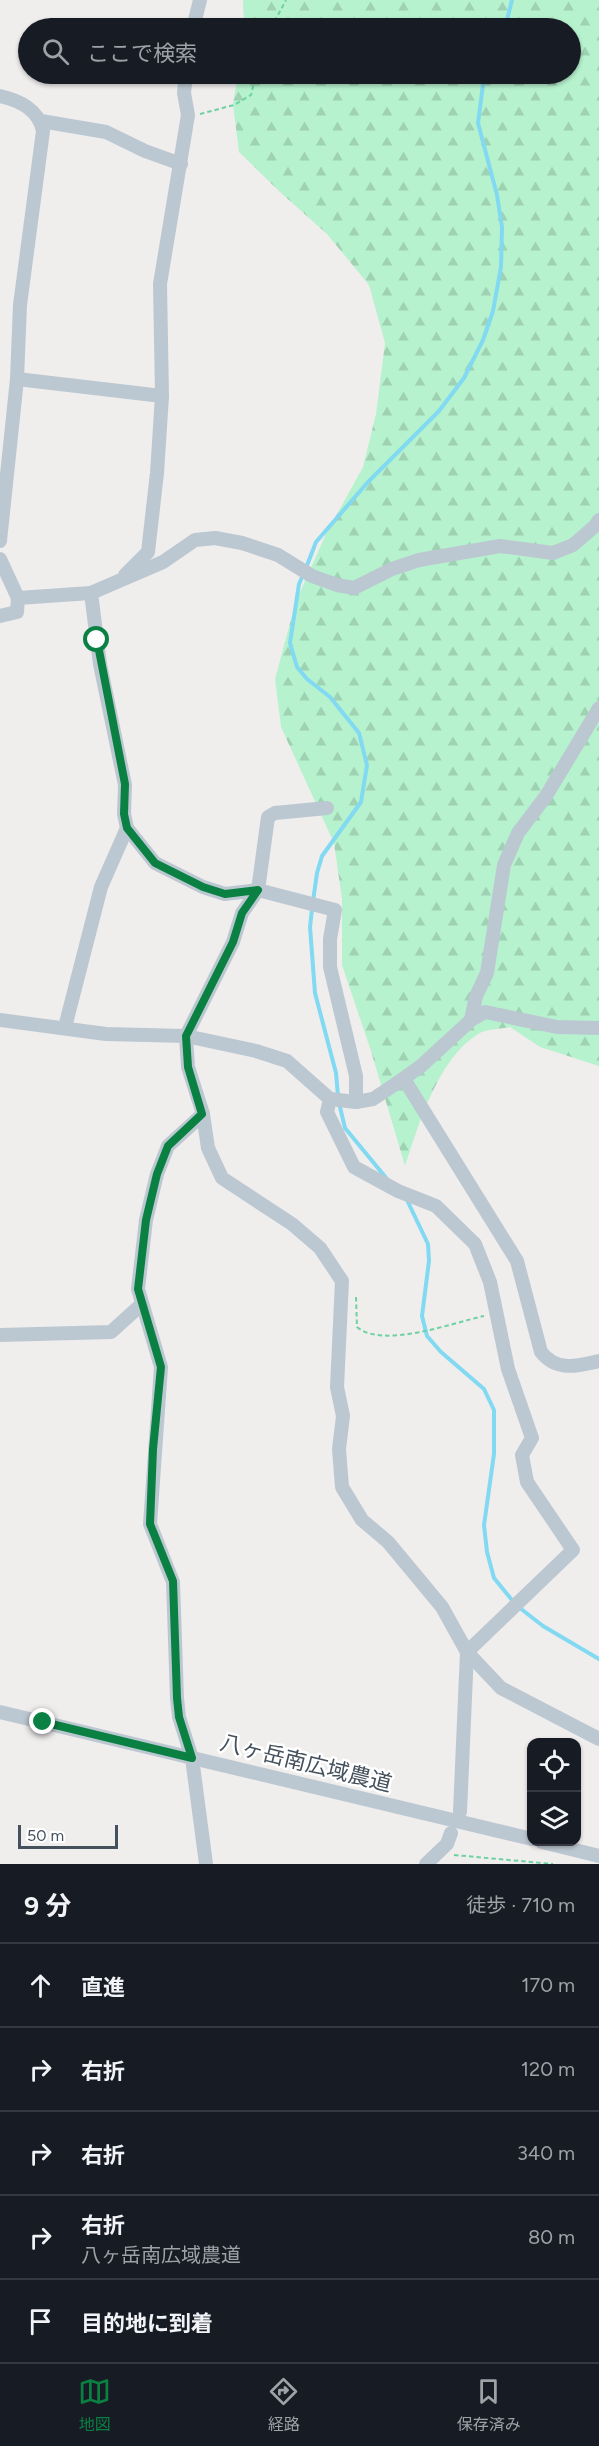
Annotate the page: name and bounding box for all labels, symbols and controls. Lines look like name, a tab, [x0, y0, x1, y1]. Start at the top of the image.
search box	[18, 18, 581, 84]
icon: search	[39, 35, 72, 68]
text: ここで検索	[87, 40, 197, 67]
route start	[83, 626, 109, 652]
route end	[29, 1708, 55, 1734]
street label: 八ヶ岳南広域農道	[217, 1729, 395, 1797]
map controls	[527, 1738, 581, 1846]
button: locate	[527, 1738, 581, 1792]
button: layers	[527, 1792, 581, 1846]
scale bar	[18, 1822, 118, 1850]
text: 50 m	[27, 1826, 64, 1845]
text: 9 分	[24, 1890, 71, 1922]
text: 徒歩 · 710 m	[466, 1893, 575, 1917]
icon: ahead	[24, 1969, 57, 2002]
text: 170 m	[521, 1973, 575, 1997]
text: 直進	[81, 1974, 125, 2001]
icon: right	[24, 2053, 57, 2086]
text: 120 m	[521, 2057, 575, 2081]
text: 右折	[81, 2058, 125, 2085]
icon: right	[24, 2137, 57, 2170]
text: 340 m	[517, 2141, 575, 2165]
text: 右折	[81, 2142, 125, 2169]
text: 右折	[81, 2212, 125, 2239]
icon: right	[24, 2221, 57, 2254]
text: 80 m	[528, 2225, 575, 2249]
text: 八ヶ岳南広域農道	[81, 2243, 241, 2267]
icon: arrive	[24, 2305, 57, 2338]
text: 目的地に到着	[81, 2310, 213, 2337]
tab: 地図	[78, 2375, 111, 2435]
tab: 経路	[267, 2375, 300, 2435]
tab: 保存済み	[457, 2375, 521, 2435]

